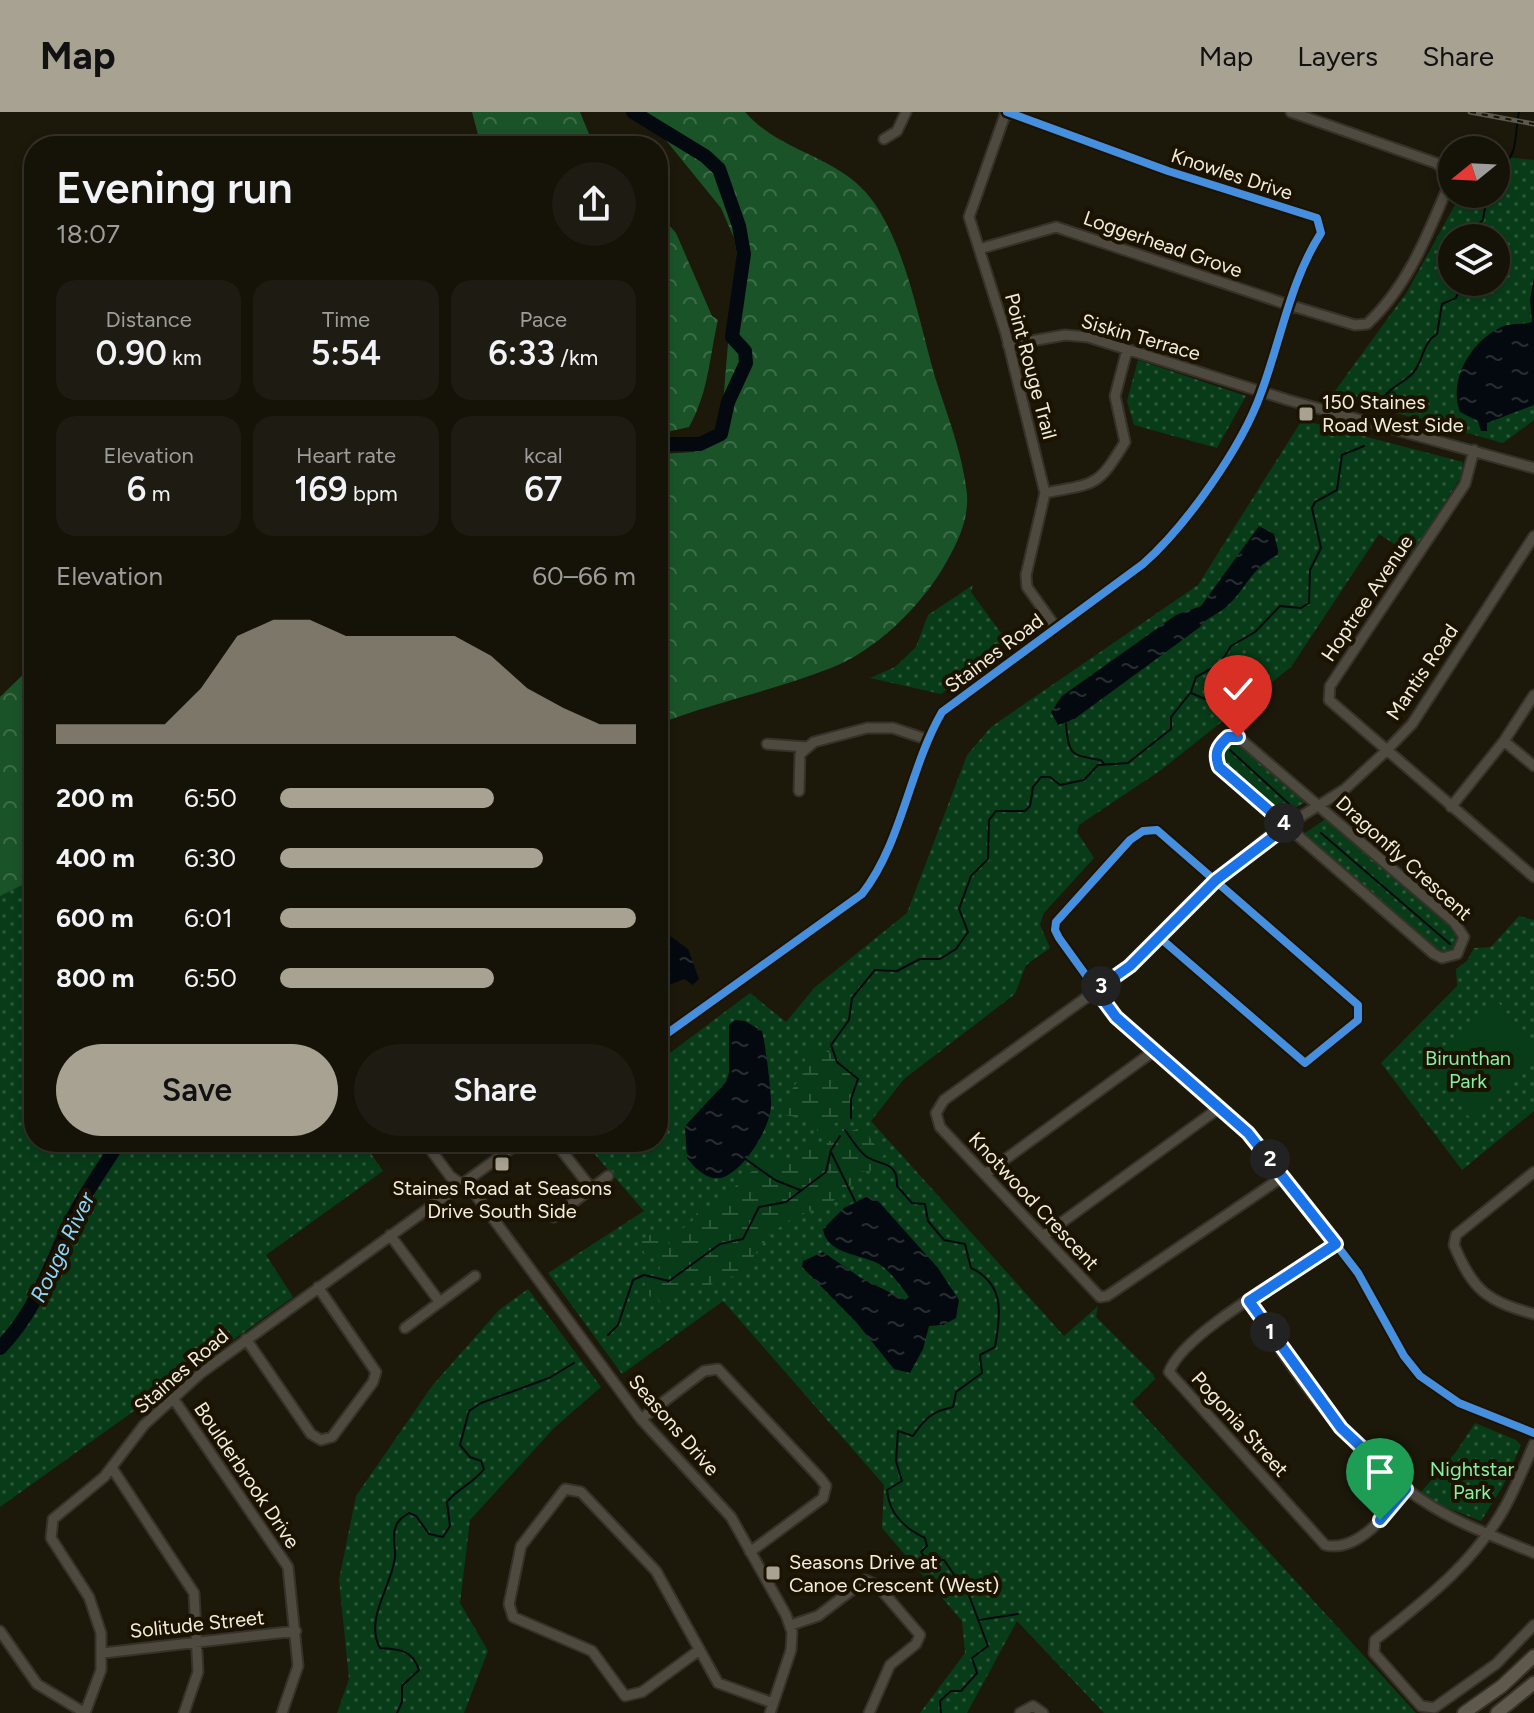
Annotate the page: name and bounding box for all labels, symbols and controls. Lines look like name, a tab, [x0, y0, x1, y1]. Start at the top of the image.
text: Map	[40, 33, 116, 79]
text: Map	[1199, 39, 1253, 73]
text: Layers	[1297, 39, 1378, 73]
text: Share	[1422, 39, 1494, 73]
north arrow	[1438, 136, 1510, 208]
map controls	[1438, 136, 1510, 296]
street label: Knowles Drive	[1168, 143, 1296, 205]
text: Evening run	[56, 161, 293, 214]
button: share	[552, 162, 636, 246]
street label: Loggerhead Grove	[1080, 206, 1246, 282]
text: 18:07	[56, 218, 120, 250]
button: layers	[1438, 224, 1510, 296]
street label: Point Rouge Trail	[1000, 290, 1062, 442]
text: Distance	[106, 306, 192, 333]
text: Time	[322, 306, 370, 333]
text: Pace	[519, 306, 567, 333]
street label: Siskin Terrace	[1079, 309, 1203, 365]
text: 0.90	[96, 333, 167, 374]
text: 5:54	[311, 333, 381, 374]
text: 6:33	[488, 333, 555, 374]
text: km	[167, 344, 202, 371]
text: /km	[555, 344, 598, 371]
place label: 150 Staines Road West Side	[1322, 390, 1464, 437]
marker: 150 Staines Road West Side	[1297, 405, 1315, 423]
text: Elevation	[103, 442, 194, 469]
text: Heart rate	[296, 442, 396, 469]
text: kcal	[524, 442, 563, 469]
text: 6	[127, 469, 146, 510]
text: 169	[294, 469, 348, 510]
text: 67	[524, 469, 562, 510]
text: m	[146, 480, 171, 507]
text: bpm	[348, 480, 398, 507]
street label: Hoptree Avenue	[1316, 530, 1418, 666]
text: Elevation	[56, 560, 163, 592]
text: 60–66 m	[532, 560, 636, 592]
street label: Staines Road	[940, 608, 1048, 698]
street label: Mantis Road	[1381, 619, 1463, 725]
pin	[1204, 655, 1272, 737]
icon: check	[1216, 667, 1260, 711]
text: 200 m	[56, 782, 134, 814]
text: 6:50	[184, 782, 237, 814]
street label: Dragonfly Crescent	[1331, 791, 1477, 925]
pin: 4	[1264, 803, 1304, 843]
text: 4	[1277, 809, 1291, 836]
text: 400 m	[56, 842, 135, 874]
text: 6:30	[184, 842, 236, 874]
text: 600 m	[56, 902, 134, 934]
text: 6:01	[184, 902, 233, 934]
text: 800 m	[56, 962, 134, 994]
text: 6:50	[184, 962, 237, 994]
pin: 3	[1081, 966, 1121, 1006]
text: 3	[1095, 972, 1107, 999]
button: Save	[56, 1044, 338, 1136]
button: Share	[354, 1044, 636, 1136]
park label: Birunthan Park	[1425, 1046, 1511, 1093]
street label: Knotwood Crescent	[964, 1127, 1104, 1275]
pin: 2	[1250, 1139, 1290, 1179]
text: 2	[1264, 1145, 1276, 1172]
marker: Staines Road at Seasons Drive South Side	[493, 1155, 511, 1173]
place label: Staines Road at Seasons Drive South Side	[392, 1176, 612, 1223]
water label: Rouge River	[24, 1187, 101, 1307]
pin: 1	[1250, 1312, 1290, 1352]
text: 1	[1265, 1318, 1275, 1345]
street label: Staines Road	[129, 1324, 233, 1418]
street label: Pogonia Street	[1186, 1366, 1294, 1482]
street label: Seasons Drive	[624, 1370, 724, 1480]
street label: Boulderbrook Drive	[189, 1397, 305, 1553]
pin	[1346, 1438, 1414, 1520]
icon: arrive	[1358, 1450, 1402, 1494]
park label: Nightstar Park	[1430, 1457, 1514, 1504]
place label: Seasons Drive at Canoe Crescent (West)	[789, 1550, 999, 1597]
marker: Seasons Drive at Canoe Crescent (West)	[764, 1564, 782, 1582]
street label: Solitude Street	[128, 1605, 266, 1643]

